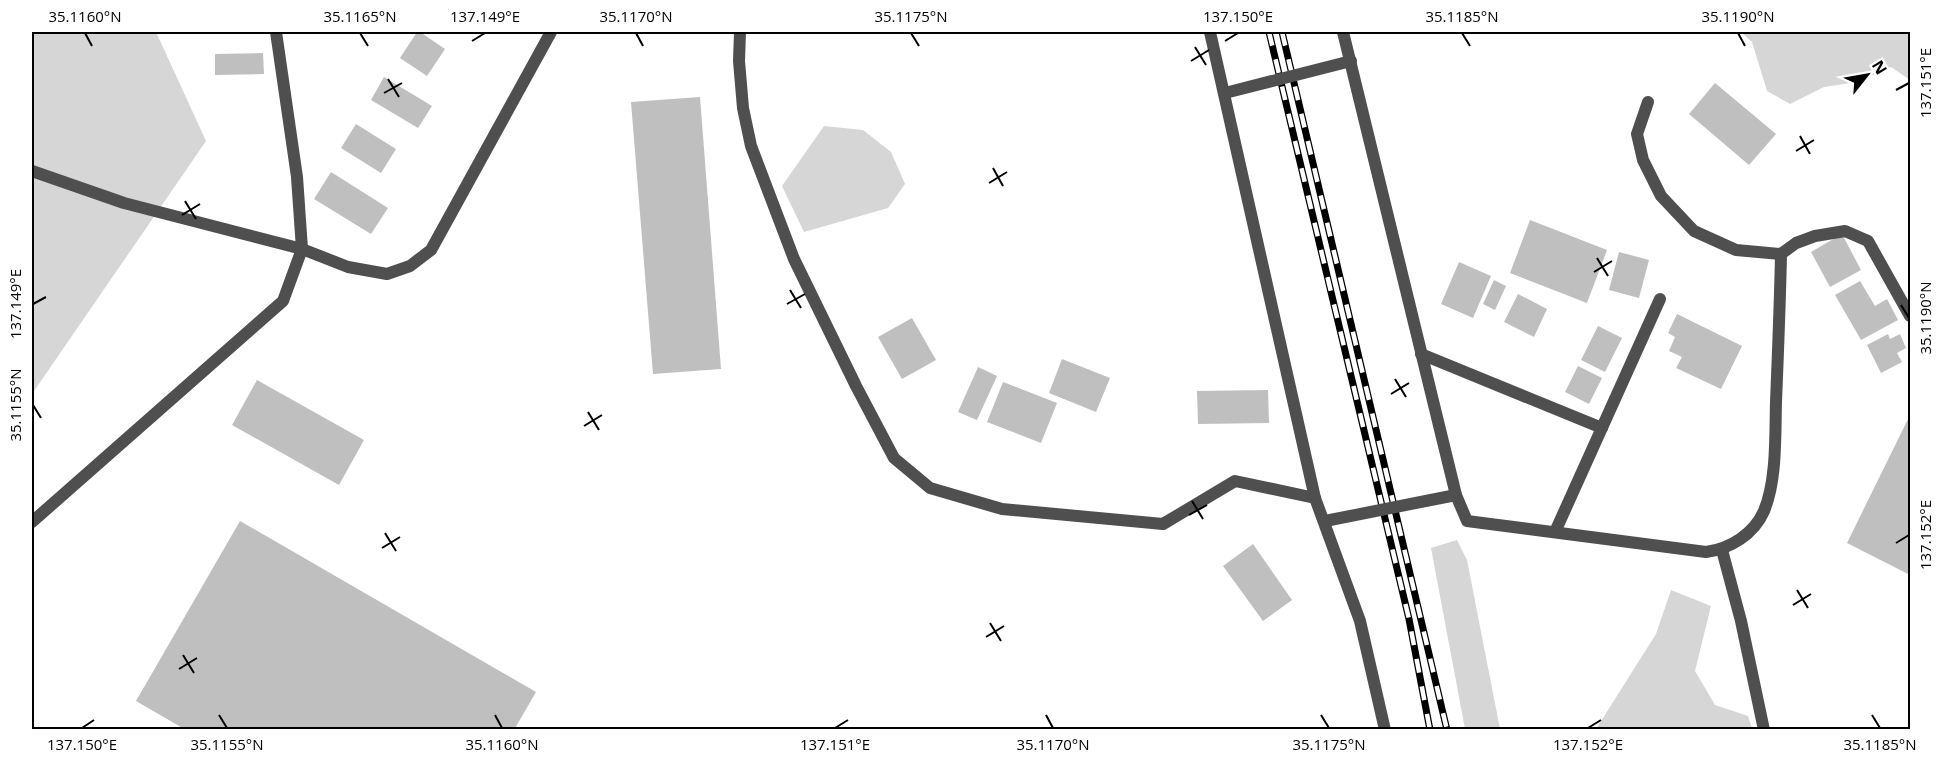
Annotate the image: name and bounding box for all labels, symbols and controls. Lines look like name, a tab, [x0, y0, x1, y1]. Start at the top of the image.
text: 35.1160°N	[48, 6, 122, 26]
text: 35.1165°N	[323, 6, 397, 26]
text: 137.149°E	[450, 6, 520, 26]
text: 35.1170°N	[599, 6, 673, 26]
text: 35.1175°N	[874, 6, 948, 26]
text: 137.150°E	[1203, 6, 1273, 26]
text: 35.1185°N	[1425, 6, 1499, 26]
text: 35.1190°N	[1701, 6, 1775, 26]
north arrow	[1837, 45, 1897, 105]
text: 137.151°E	[1915, 48, 1935, 118]
text: N	[1867, 56, 1893, 79]
text: 137.149°E	[5, 269, 25, 339]
text: 35.1190°N	[1915, 281, 1935, 355]
text: 35.1155°N	[5, 368, 25, 442]
text: 137.152°E	[1915, 500, 1935, 570]
text: 137.150°E	[47, 734, 117, 754]
text: 35.1155°N	[190, 734, 264, 754]
text: 35.1160°N	[465, 734, 539, 754]
text: 137.151°E	[800, 734, 870, 754]
text: 35.1170°N	[1016, 734, 1090, 754]
text: 35.1175°N	[1292, 734, 1366, 754]
text: 137.152°E	[1553, 734, 1623, 754]
text: 35.1185°N	[1843, 734, 1917, 754]

